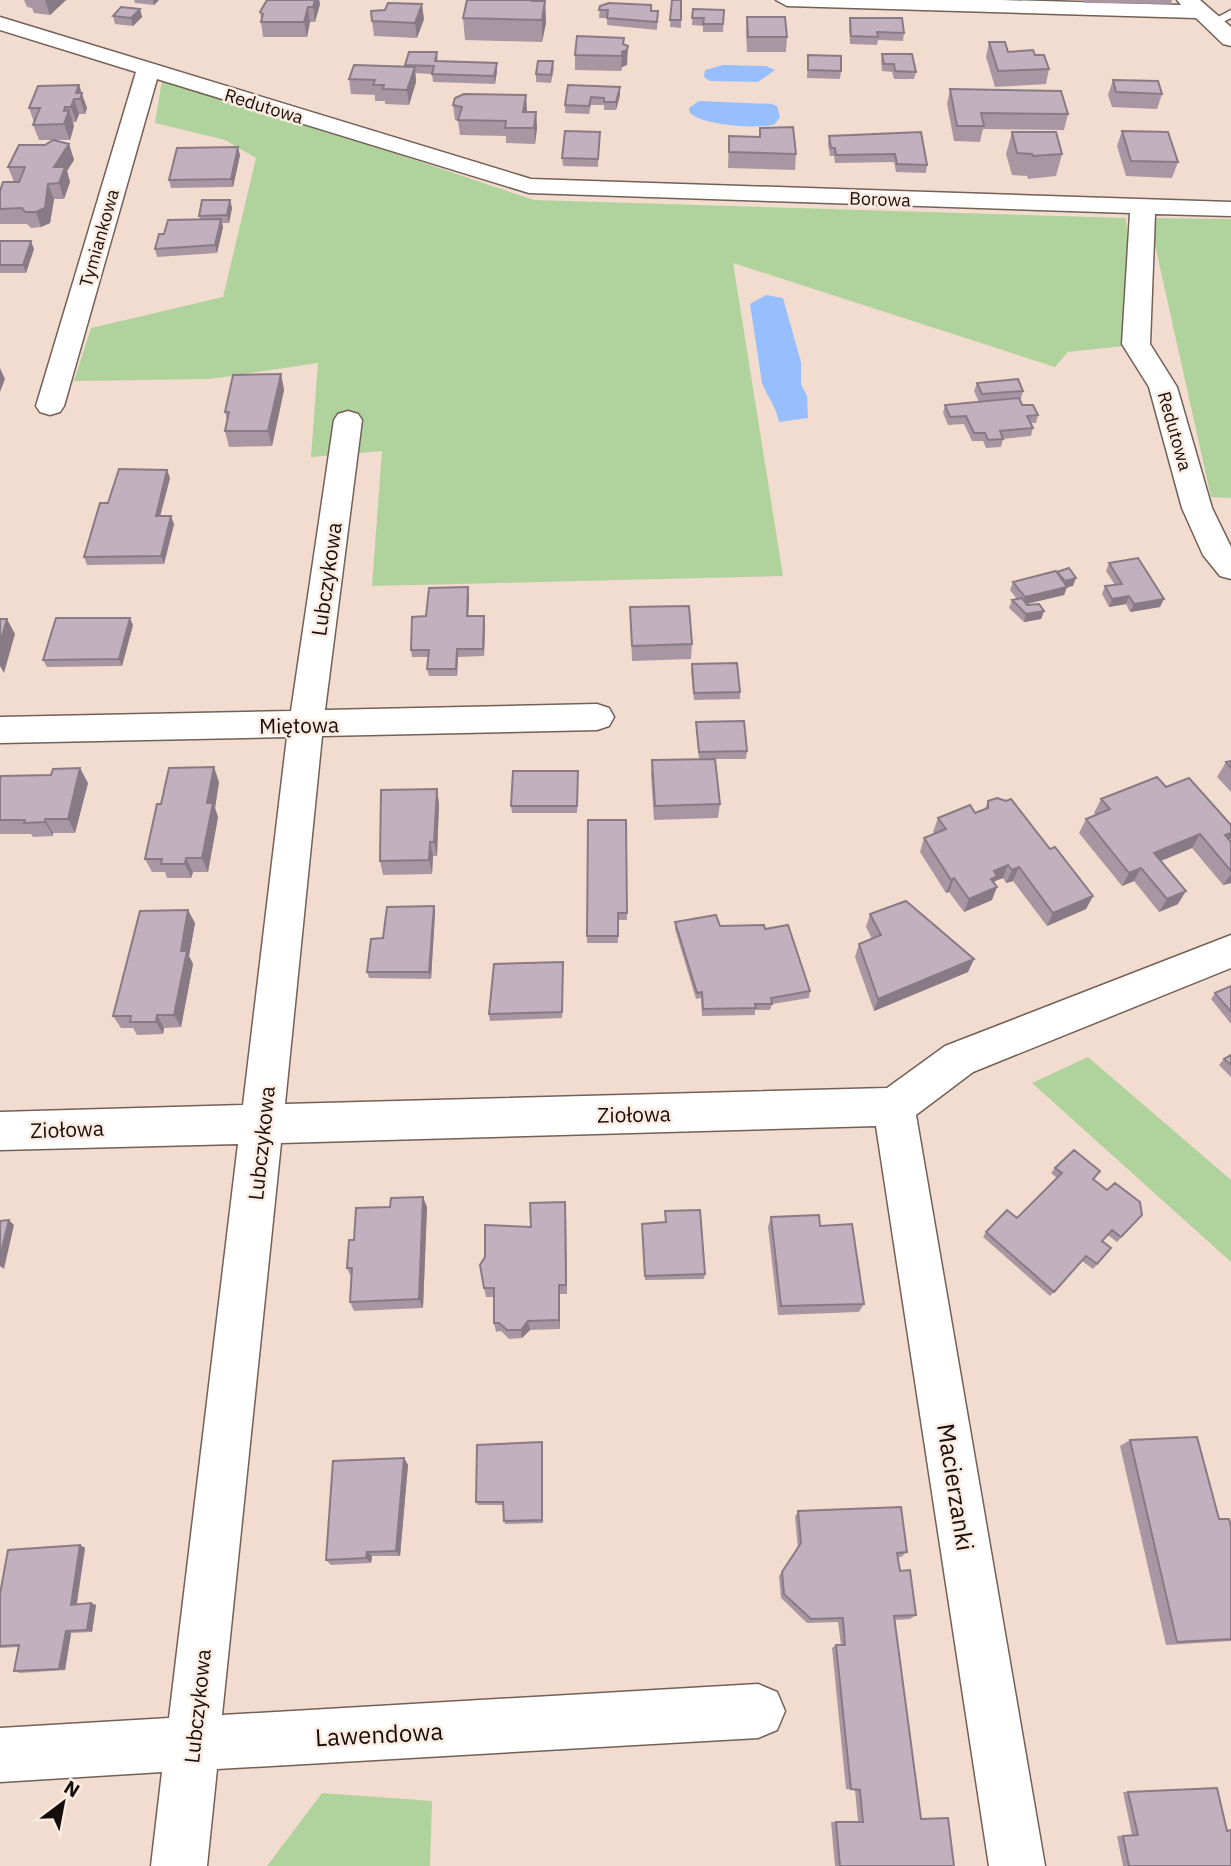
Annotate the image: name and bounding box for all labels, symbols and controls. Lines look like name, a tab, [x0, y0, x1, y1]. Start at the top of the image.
street label: Redutowa	[222, 83, 307, 129]
street label: Tymiankowa	[74, 186, 124, 290]
street label: Borowa	[849, 186, 912, 212]
street label: Redutowa	[1153, 389, 1197, 474]
street label: Lubczykowa	[304, 520, 348, 638]
street label: Miętowa	[259, 710, 339, 740]
street label: Lubczykowa	[241, 1084, 281, 1202]
street label: Ziołowa	[597, 1099, 671, 1129]
street label: Ziołowa	[30, 1114, 104, 1144]
street label: Macierzanki	[930, 1421, 982, 1553]
street label: Lubczykowa	[177, 1647, 217, 1765]
street label: Lawendowa	[314, 1715, 444, 1753]
north arrow	[28, 1768, 98, 1838]
text: N	[60, 1775, 84, 1802]

